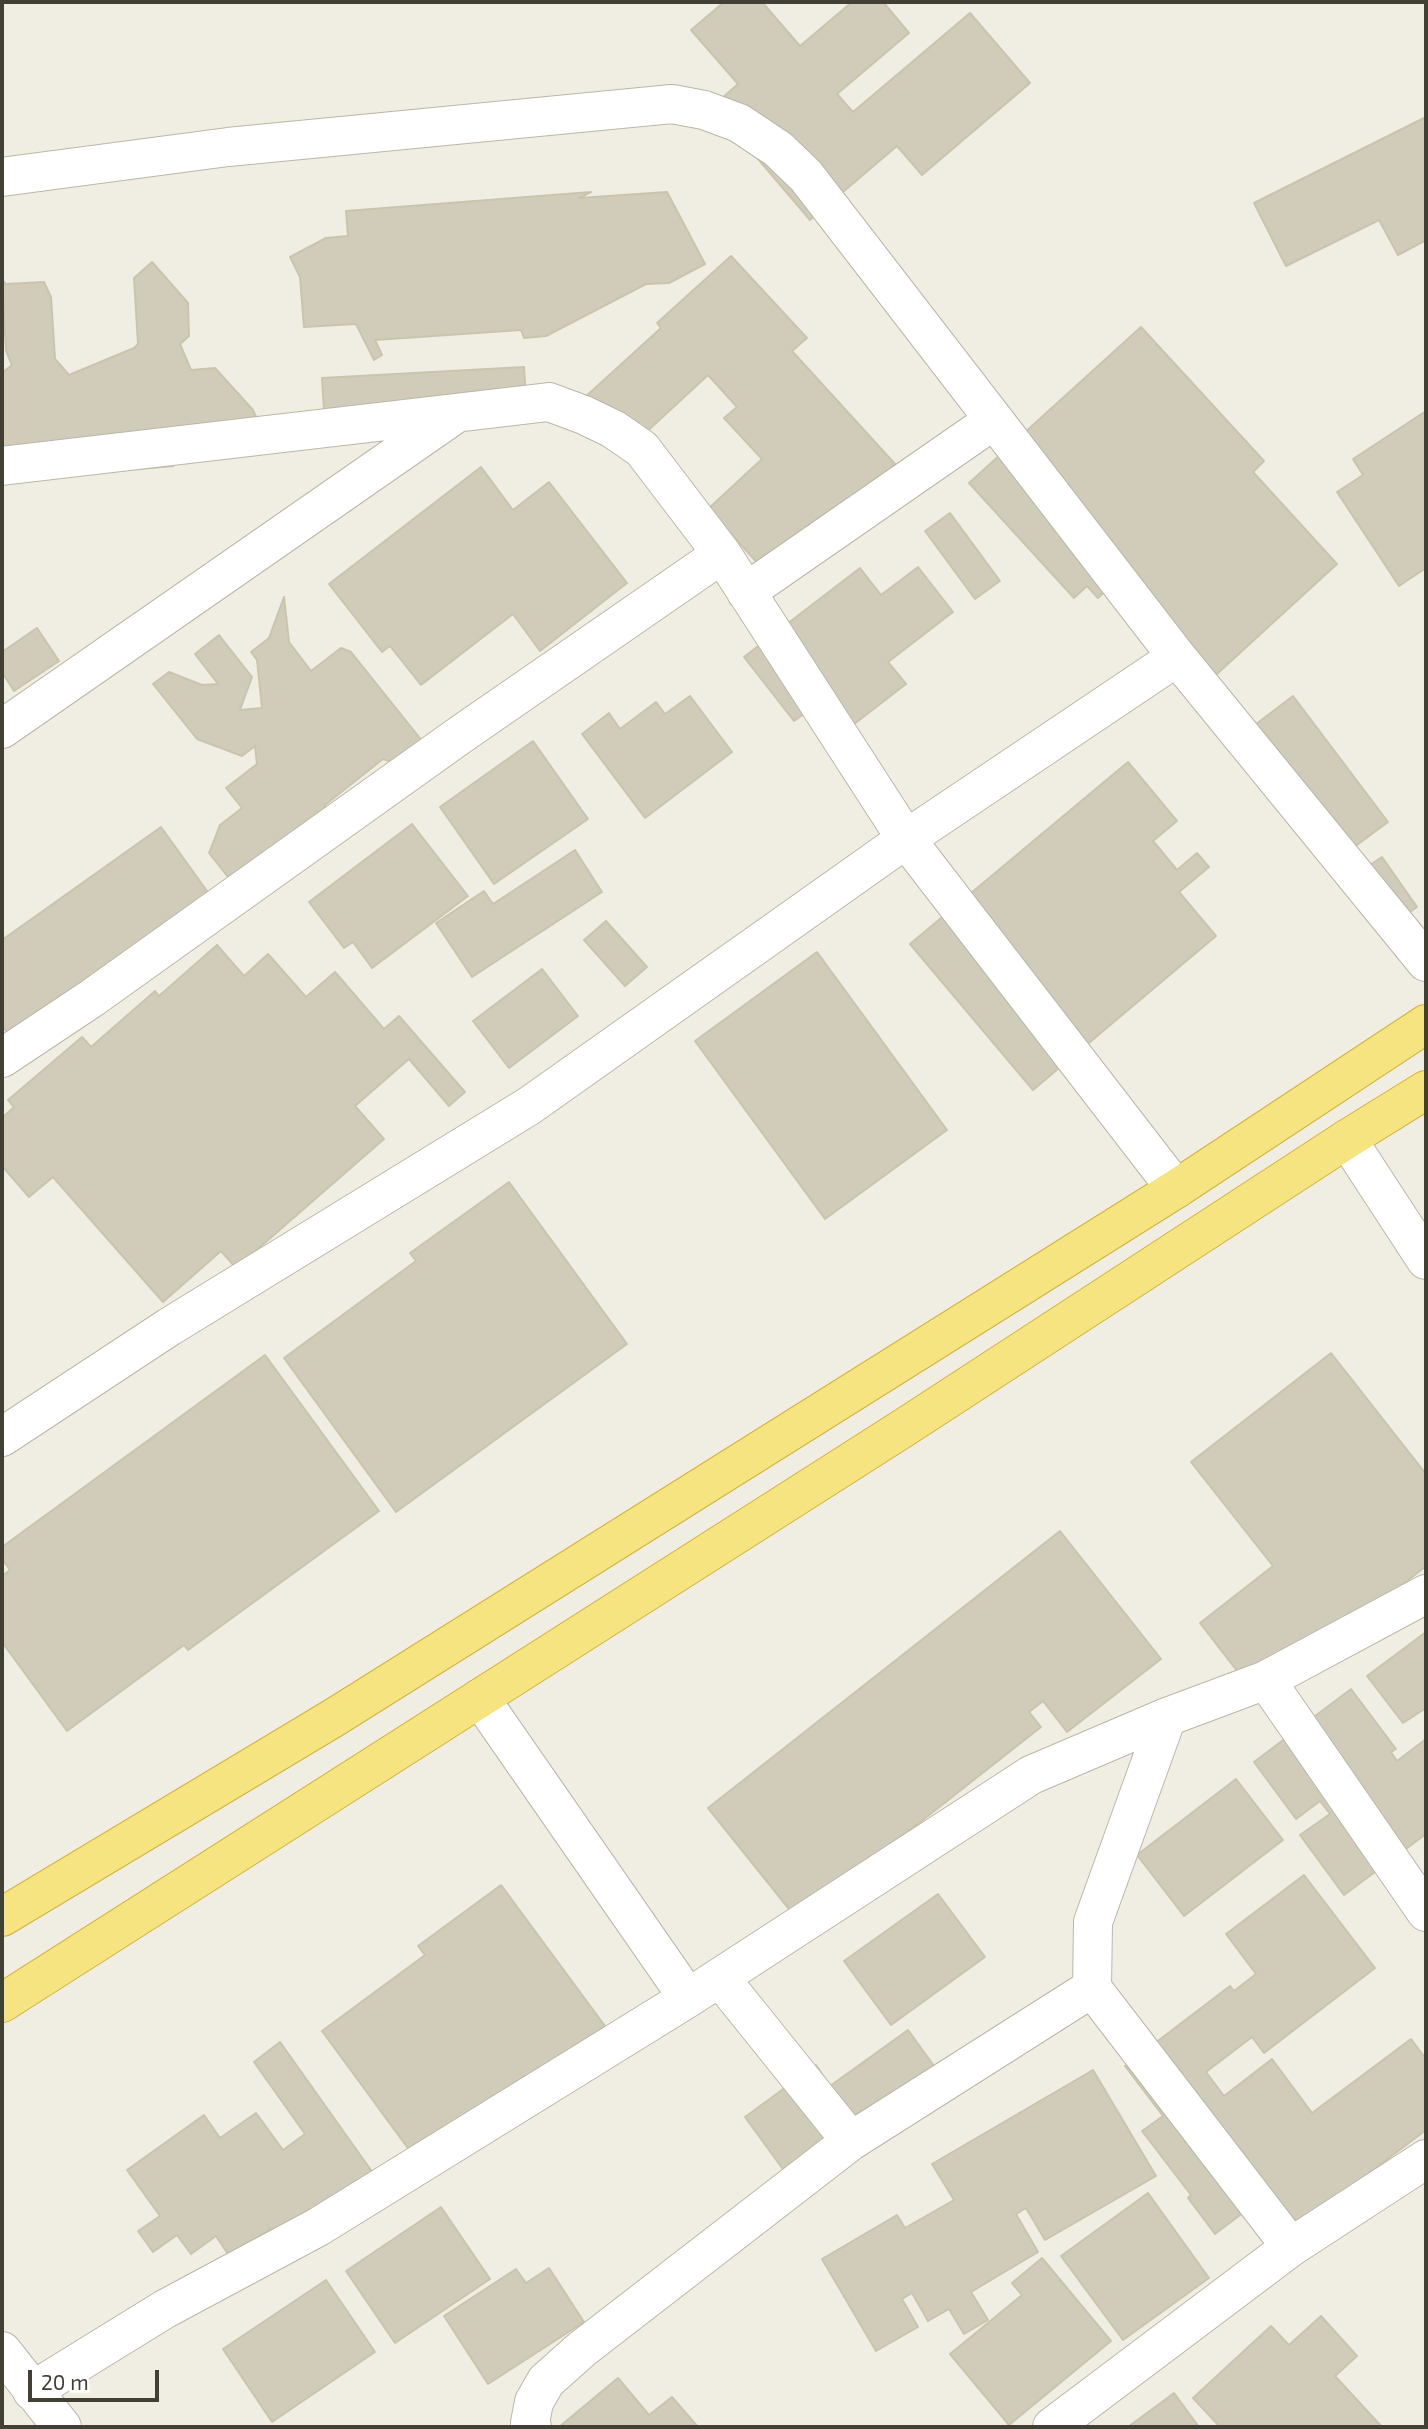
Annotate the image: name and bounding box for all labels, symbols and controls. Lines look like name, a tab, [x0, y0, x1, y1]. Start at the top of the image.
scale bar	[32, 2356, 163, 2400]
text: 20 m	[41, 2369, 89, 2394]

